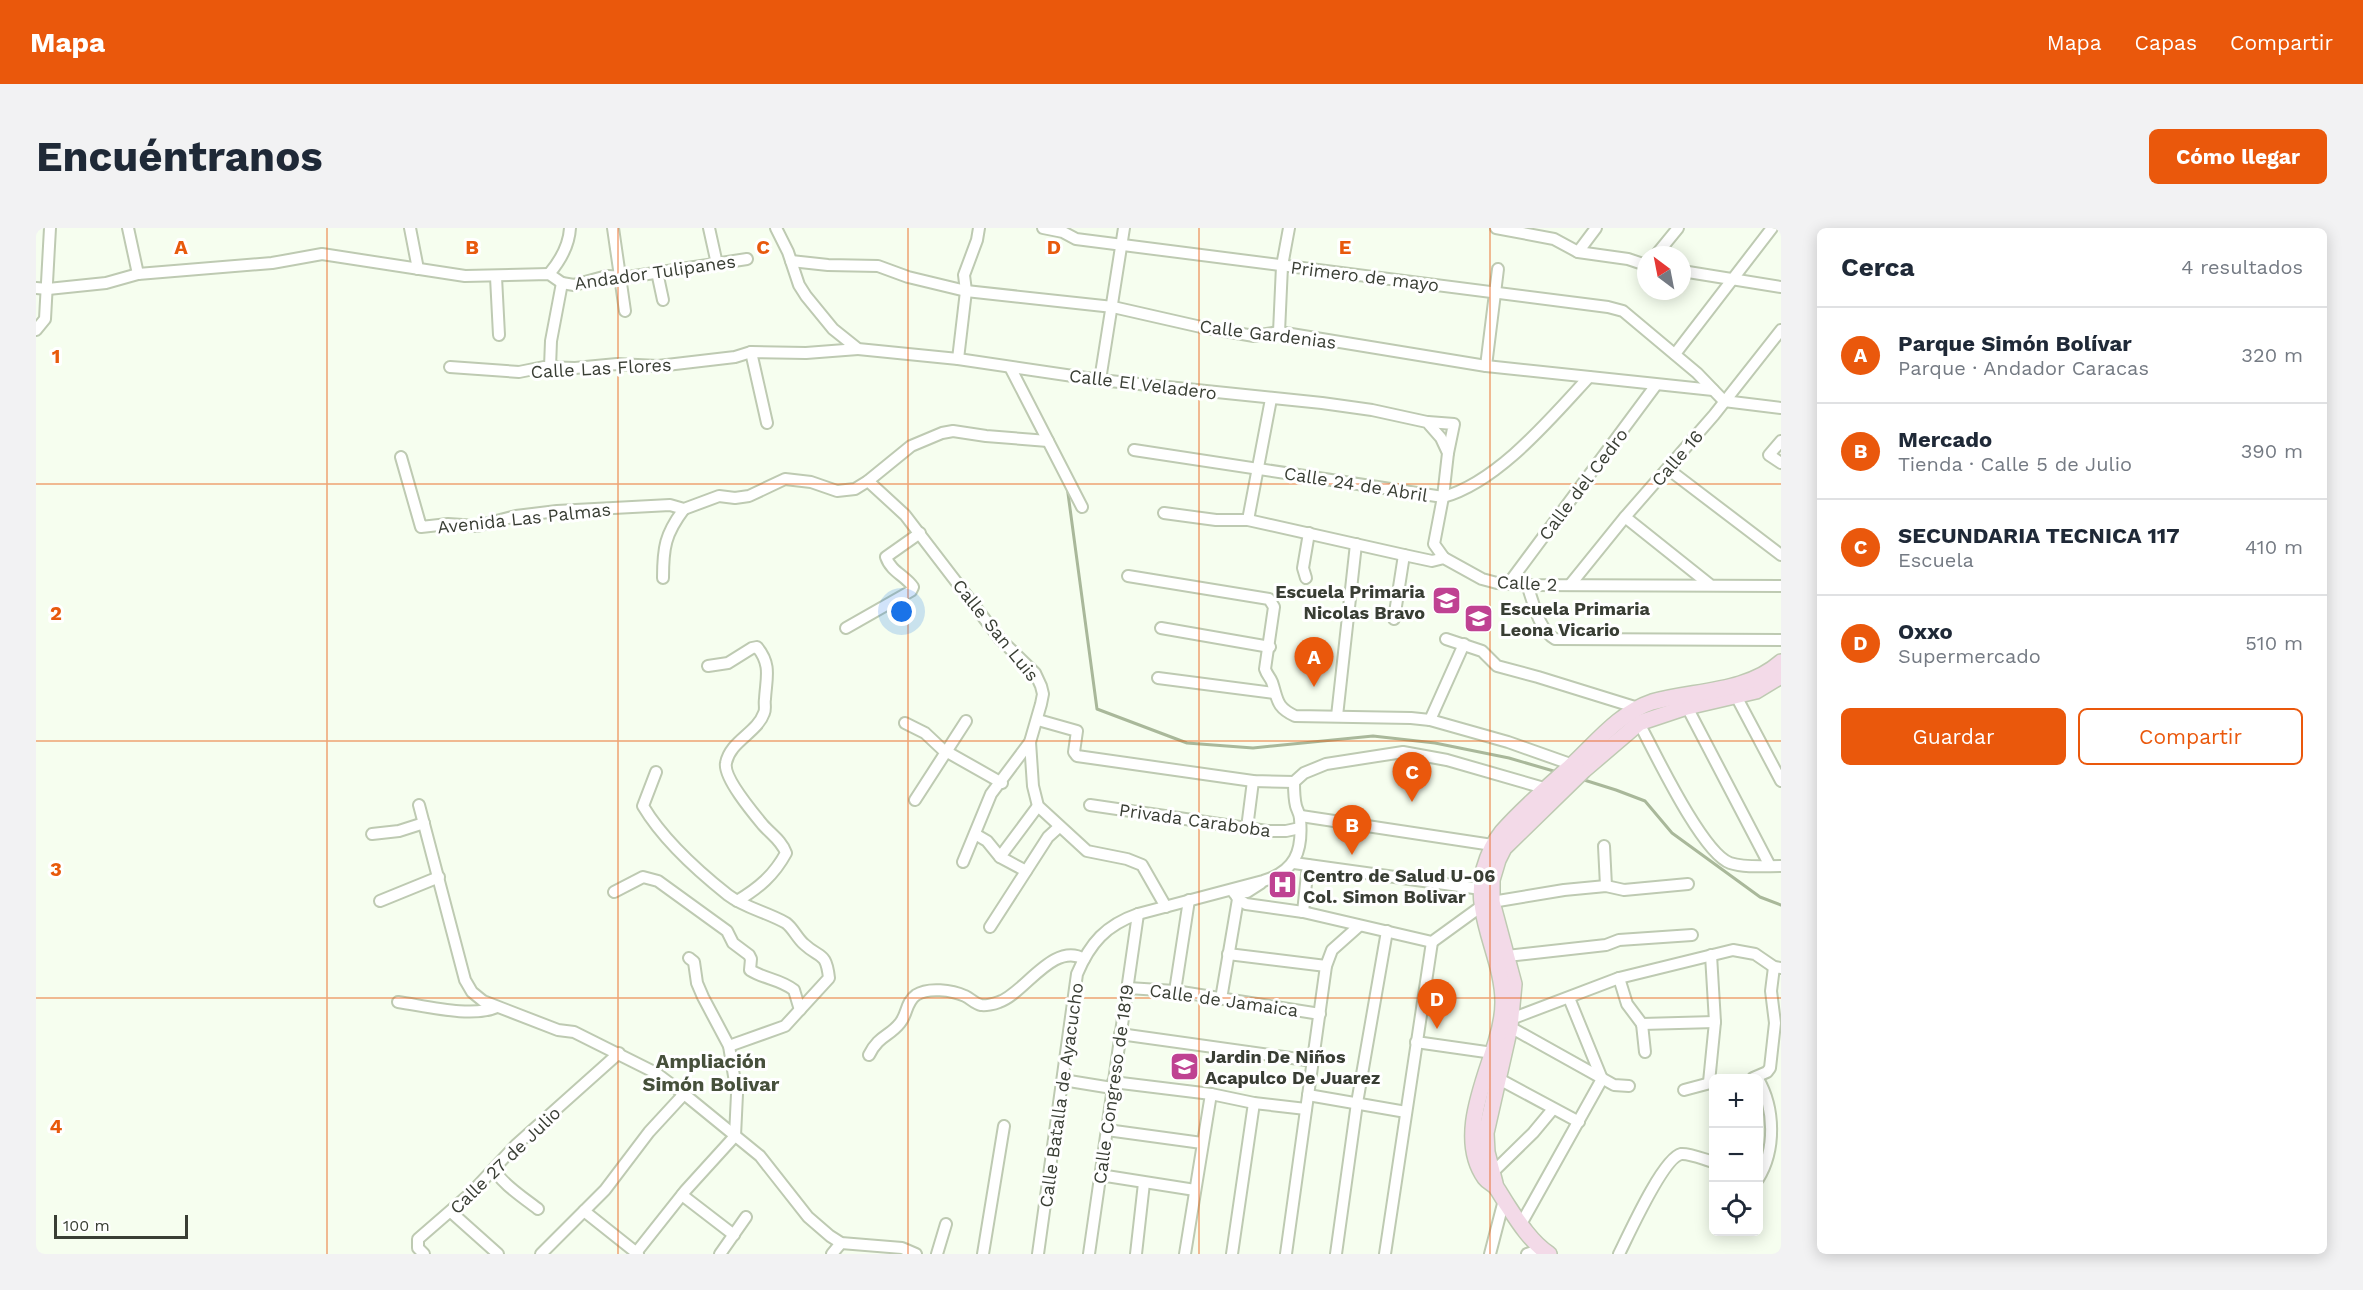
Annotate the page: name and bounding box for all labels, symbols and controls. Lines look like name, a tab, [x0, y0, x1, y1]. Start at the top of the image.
text: Mapa	[30, 26, 105, 59]
text: Mapa	[2047, 30, 2102, 55]
text: Capas	[2135, 30, 2197, 55]
text: Compartir	[2230, 30, 2333, 55]
button: Cómo llegar	[2149, 129, 2327, 184]
text: Encuéntranos	[36, 132, 323, 181]
text: A	[174, 235, 188, 259]
text: B	[465, 235, 479, 259]
text: C	[756, 235, 770, 259]
text: D	[1047, 235, 1061, 259]
text: E	[1339, 235, 1351, 259]
north arrow	[1637, 246, 1691, 300]
street label: Andador Tulipanes	[573, 250, 737, 294]
text: Cerca	[1841, 252, 1915, 282]
text: 4 resultados	[2181, 255, 2303, 279]
street label: Primero de mayo	[1290, 256, 1440, 296]
street label: Calle Gardenias	[1198, 315, 1338, 353]
text: Parque Simón Bolívar	[1898, 331, 2132, 356]
text: A	[1854, 343, 1867, 367]
text: 320 m	[2241, 343, 2303, 367]
text: 1	[52, 344, 60, 368]
street label: Calle Las Flores	[530, 354, 672, 382]
text: Parque · Andador Caracas	[1898, 356, 2149, 380]
street label: Calle El Veladero	[1068, 365, 1218, 403]
street label: Calle del Cedro	[1534, 424, 1632, 544]
street label: Calle 16	[1647, 426, 1707, 490]
text: Mercado	[1898, 427, 1992, 452]
text: B	[1854, 439, 1867, 463]
text: 390 m	[2241, 439, 2303, 463]
text: Tienda · Calle 5 de Julio	[1898, 452, 2132, 476]
street label: Calle 24 de Abril	[1283, 462, 1430, 506]
street label: Avenida Las Palmas	[436, 498, 612, 538]
text: SECUNDARIA TECNICA 117	[1898, 523, 2180, 548]
text: C	[1854, 535, 1867, 559]
text: 410 m	[2245, 535, 2303, 559]
text: Escuela	[1898, 548, 1974, 572]
street label: Calle 2	[1496, 571, 1558, 595]
street label: Calle San Luis	[949, 575, 1043, 685]
place label: Escuela Primaria Nicolas Bravo	[1275, 581, 1426, 623]
school or university icon: Escuela Primaria Nicolas Bravo	[1430, 585, 1462, 617]
your location	[887, 597, 916, 626]
place label: Escuela Primaria Leona Vicario	[1500, 598, 1650, 640]
text: 2	[50, 601, 62, 625]
school or university icon: Escuela Primaria Leona Vicario	[1463, 602, 1495, 634]
text: Oxxo	[1898, 619, 1953, 644]
text: D	[1853, 631, 1868, 655]
text: 510 m	[2245, 631, 2303, 655]
pin: A	[1294, 638, 1334, 687]
text: Supermercado	[1898, 644, 2041, 668]
button: Guardar	[1841, 708, 2066, 765]
button: Compartir	[2078, 708, 2303, 765]
pin: C	[1392, 752, 1432, 802]
street label: Privada Caraboba	[1118, 799, 1272, 841]
pin: B	[1332, 806, 1372, 855]
text: 3	[50, 857, 62, 881]
place label: Centro de Salud U-06 Col. Simon Bolivar	[1303, 865, 1495, 907]
hospital icon: Centro de Salud U-06 Col. Simon Bolivar	[1266, 869, 1298, 901]
street label: Calle de Jamaica	[1148, 979, 1300, 1021]
pin: D	[1418, 980, 1456, 1029]
street label: Calle Batalla de Ayacucho	[1035, 981, 1087, 1209]
street label: Calle Congreso de 1819	[1089, 983, 1137, 1185]
place label: Jardin De Niños Acapulco De Juarez	[1205, 1046, 1380, 1088]
district label: Ampliación Simón Bolivar	[643, 1049, 780, 1096]
school or university icon: Jardin De Niños Acapulco De Juarez	[1168, 1050, 1200, 1082]
map controls	[1709, 1074, 1763, 1236]
button: +	[1709, 1074, 1763, 1128]
street label: Calle 27 de Julio	[445, 1102, 565, 1218]
text: 4	[50, 1114, 63, 1138]
button: −	[1709, 1128, 1763, 1182]
button: locate	[1709, 1182, 1763, 1236]
scale bar	[54, 1212, 188, 1240]
text: 100 m	[63, 1216, 110, 1235]

